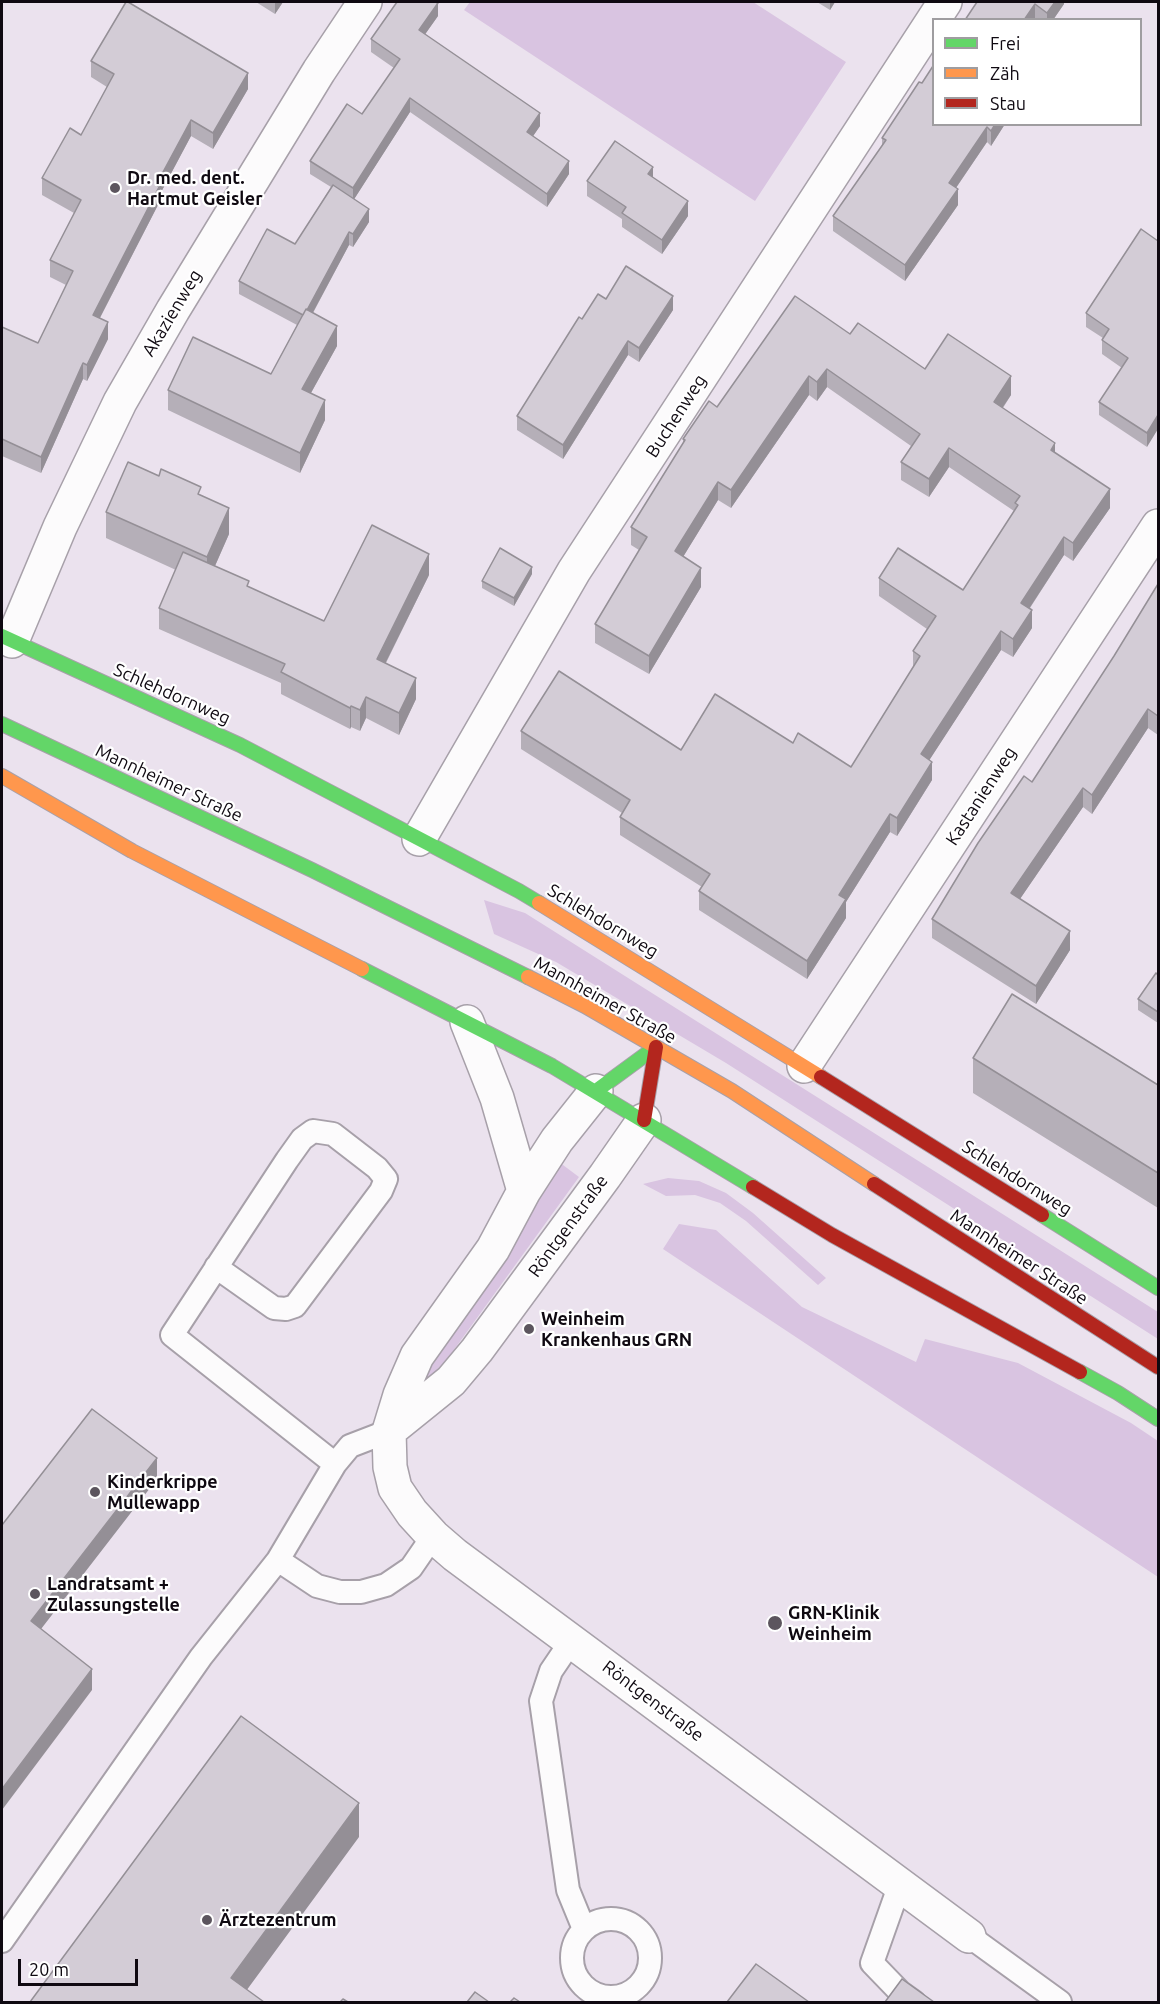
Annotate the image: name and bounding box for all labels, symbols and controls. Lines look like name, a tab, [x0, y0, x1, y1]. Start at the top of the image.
legend	[932, 18, 1142, 126]
text: Frei	[990, 33, 1020, 53]
text: Zäh	[990, 63, 1020, 83]
text: Stau	[990, 93, 1026, 113]
place label: Dr. med. dent. Hartmut Geisler	[127, 167, 263, 210]
marker: Dr. med. dent. Hartmut Geisler	[108, 181, 122, 195]
street label: Akazienweg	[138, 266, 206, 360]
street label: Buchenweg	[641, 370, 711, 462]
street label: Schlehdornweg	[110, 659, 234, 729]
street label: Mannheimer Straße	[92, 739, 246, 827]
street label: Kastanienweg	[941, 743, 1021, 849]
street label: Schlehdornweg	[544, 879, 662, 963]
street label: Mannheimer Straße	[530, 952, 680, 1048]
street label: Schlehdornweg	[958, 1136, 1076, 1220]
street label: Röntgenstraße	[524, 1171, 612, 1281]
street label: Mannheimer Straße	[946, 1204, 1092, 1310]
place label: Weinheim Krankenhaus GRN	[541, 1308, 692, 1350]
marker: Weinheim Krankenhaus GRN	[522, 1322, 536, 1336]
place label: Kinderkrippe Mullewapp	[107, 1471, 218, 1514]
marker: Kinderkrippe Mullewapp	[88, 1485, 102, 1499]
place label: Landratsamt + Zulassungstelle	[47, 1573, 180, 1616]
marker: Landratsamt + Zulassungstelle	[28, 1587, 42, 1601]
place label: GRN-Klinik Weinheim	[788, 1602, 880, 1644]
marker: GRN-Klinik Weinheim	[766, 1614, 784, 1632]
street label: Röntgenstraße	[598, 1656, 708, 1746]
place label: Ärztezentrum	[219, 1909, 337, 1931]
marker: Ärztezentrum	[200, 1913, 214, 1927]
scale bar	[21, 1947, 141, 1985]
text: 20 m	[29, 1959, 69, 1979]

